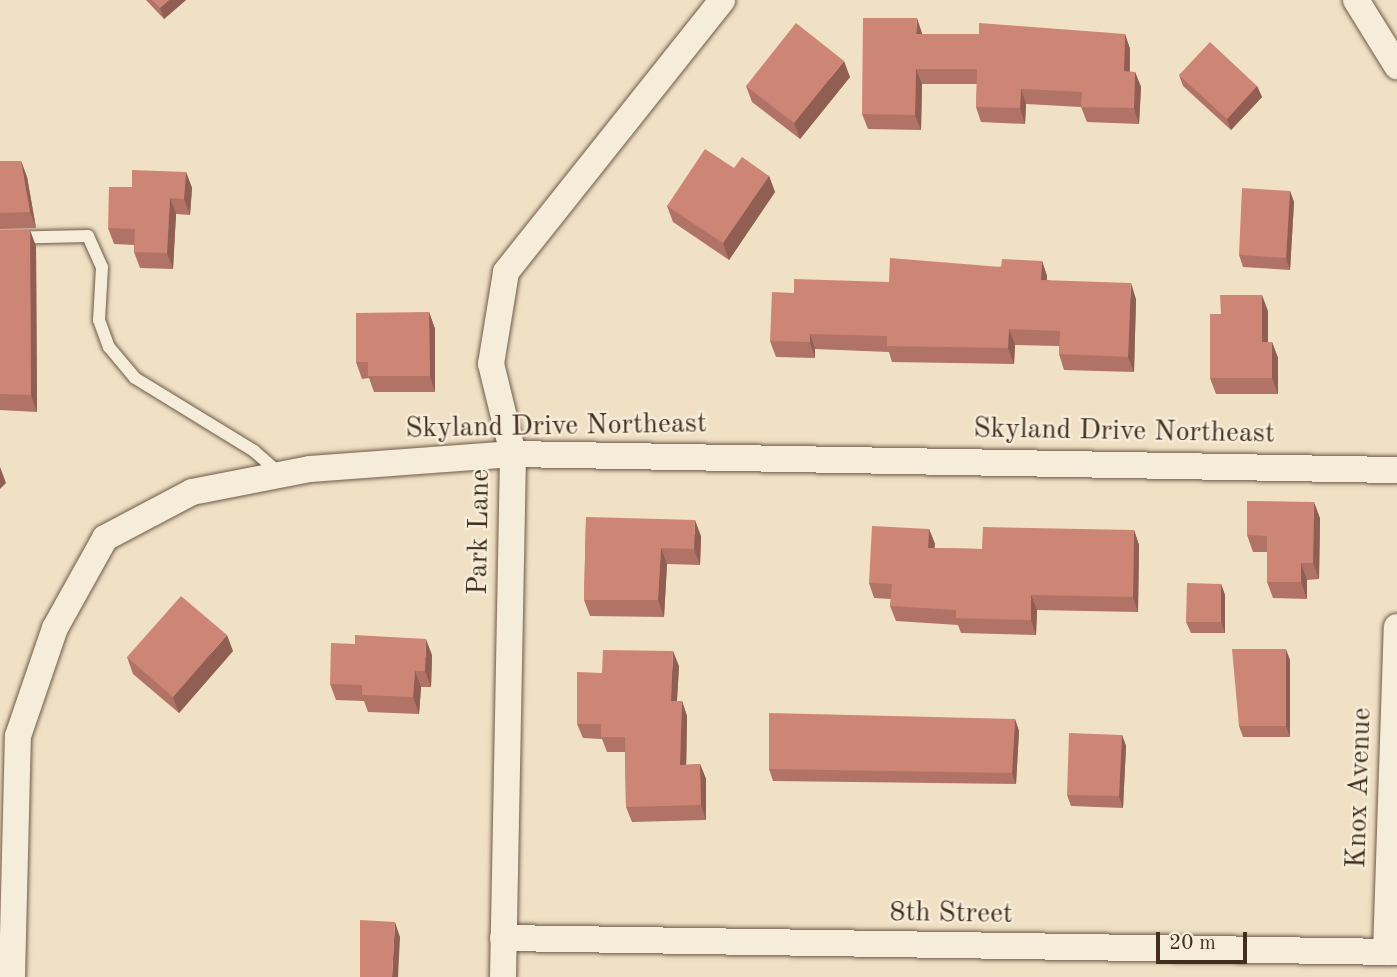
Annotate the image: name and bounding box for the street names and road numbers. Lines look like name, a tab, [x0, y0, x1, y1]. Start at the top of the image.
street label: Skyland Drive Northeast	[405, 408, 707, 446]
street label: Skyland Drive Northeast	[973, 413, 1275, 451]
street label: Park Lane	[462, 469, 498, 595]
street label: Knox Avenue	[1340, 707, 1380, 869]
street label: 8th Street	[889, 896, 1013, 932]

